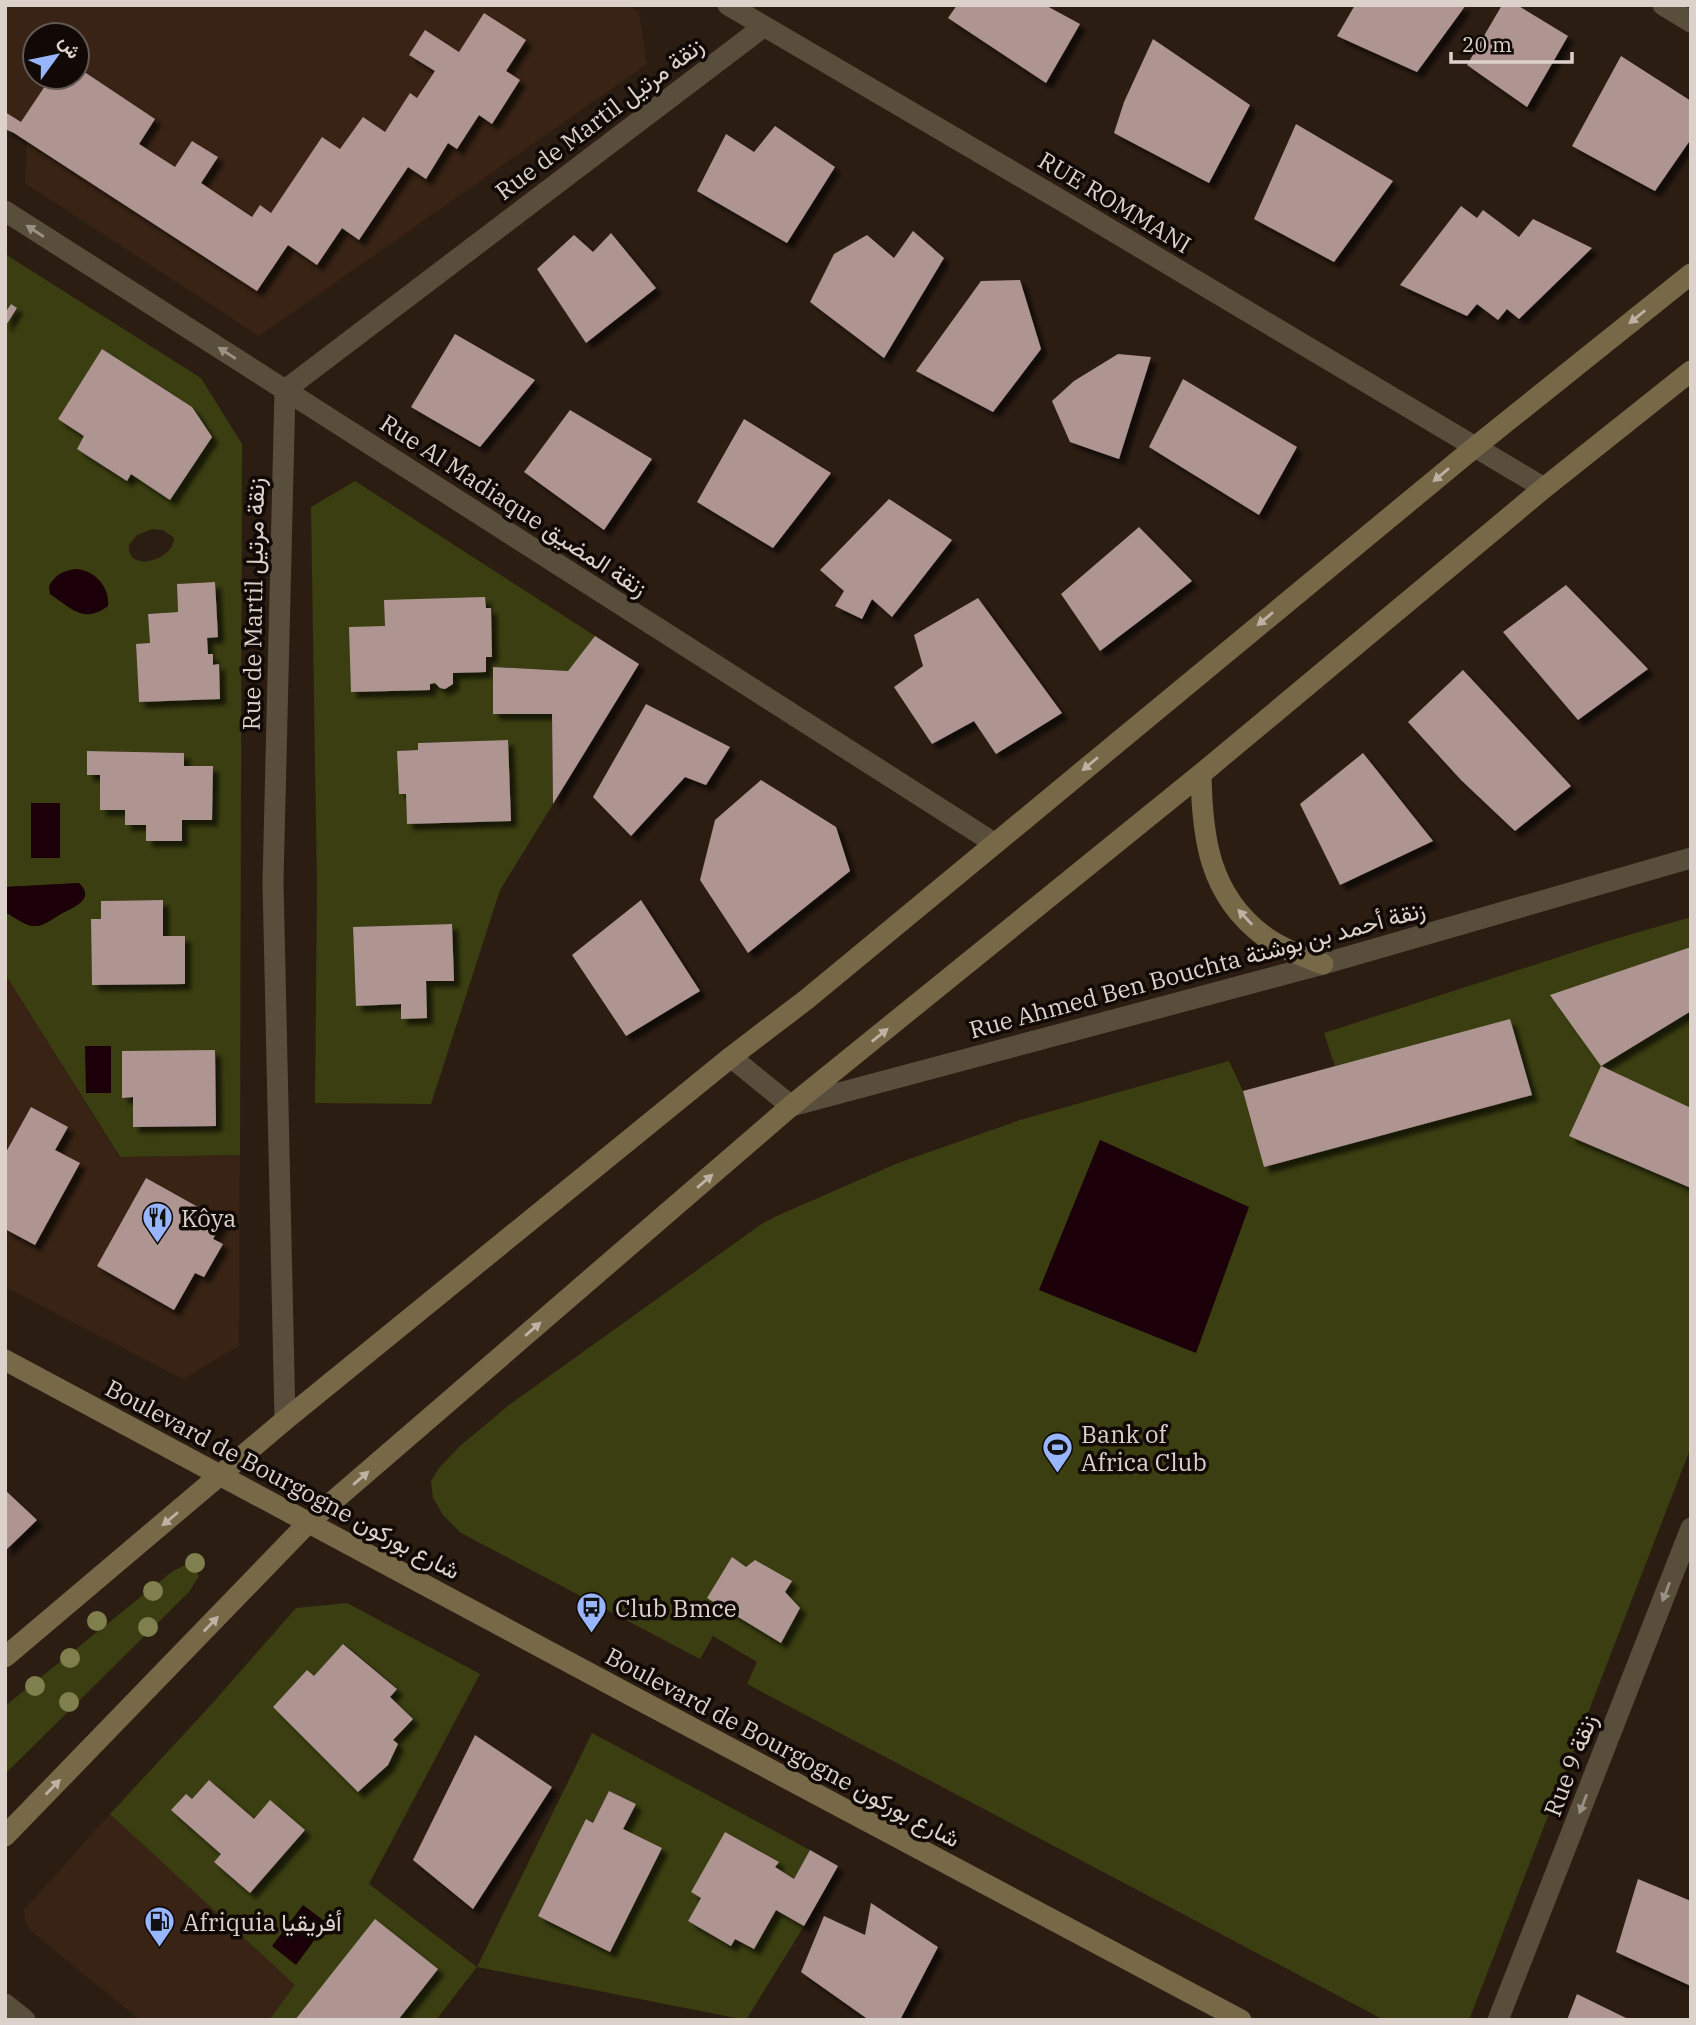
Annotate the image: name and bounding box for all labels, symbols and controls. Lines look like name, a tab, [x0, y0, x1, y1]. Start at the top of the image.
north arrow	[21, 21, 91, 91]
scale bar	[1451, 21, 1572, 65]
street label: Rue de Martil زنقة مرتيل	[488, 29, 710, 207]
text: 20 m	[1462, 30, 1512, 58]
text: ش	[54, 31, 87, 63]
street label: RUE ROMMANI	[1033, 144, 1197, 260]
one-way arrow	[26, 224, 45, 237]
one-way arrow	[1629, 309, 1646, 324]
one-way arrow	[218, 347, 237, 360]
street label: Rue Al Madiaque زنقة المضيق	[374, 406, 654, 604]
one-way arrow	[1432, 467, 1450, 482]
street label: Rue de Martil زنقة مرتيل	[235, 477, 271, 731]
one-way arrow	[1257, 612, 1275, 627]
one-way arrow	[1081, 756, 1098, 771]
street label: Rue Ahmed Ben Bouchta زنقة أحمد بن بوشتة	[965, 893, 1429, 1045]
one-way arrow	[1237, 909, 1253, 926]
one-way arrow	[870, 1027, 888, 1042]
one-way arrow	[697, 1174, 714, 1189]
restaurant icon: Kôya	[141, 1201, 175, 1245]
place label: Kôya	[181, 1202, 236, 1234]
one-way arrow	[524, 1321, 542, 1337]
street label: Boulevard de Bourgogne شارع بوركون	[100, 1372, 466, 1587]
place label: Bank of Africa Club	[1081, 1418, 1207, 1478]
sports icon: Bank of Africa Club	[1041, 1431, 1075, 1475]
one-way arrow	[352, 1470, 370, 1486]
one-way arrow	[161, 1511, 179, 1526]
one-way arrow	[1660, 1582, 1671, 1603]
bus stop icon: Club Bmce	[575, 1591, 609, 1635]
place label: Club Bmce	[615, 1592, 737, 1624]
one-way arrow	[203, 1615, 220, 1632]
street label: Boulevard de Bourgogne شارع بوركون	[600, 1640, 966, 1855]
street label: Rue 9 زنقة	[1536, 1709, 1604, 1821]
one-way arrow	[44, 1779, 60, 1796]
one-way arrow	[1577, 1793, 1588, 1814]
fuel station icon: Afriquia أفريقيا	[143, 1905, 177, 1949]
place label: Afriquia أفريقيا	[183, 1906, 342, 1938]

